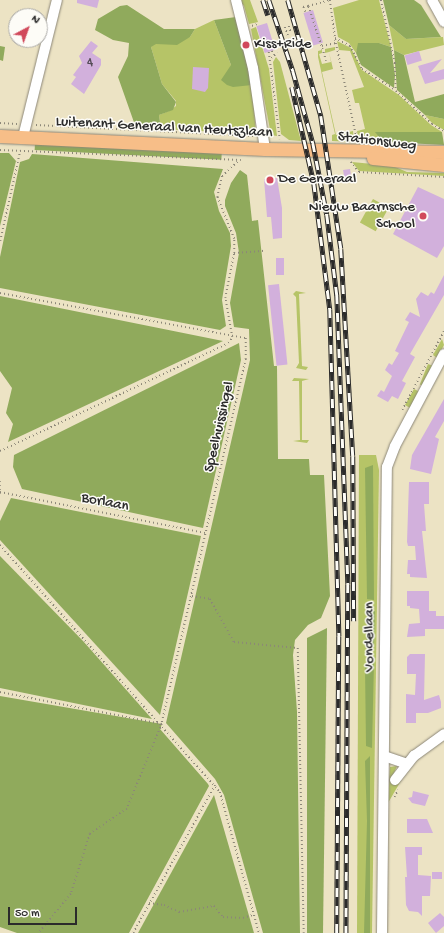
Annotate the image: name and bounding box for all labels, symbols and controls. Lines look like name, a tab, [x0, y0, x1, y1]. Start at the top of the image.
north arrow	[8, 8, 48, 48]
text: N	[29, 13, 42, 27]
place label: Kiss+Ride	[254, 36, 311, 54]
marker: Kiss+Ride	[241, 40, 251, 50]
house number: 4	[87, 55, 93, 71]
street label: Luitenant Generaal van Heutszlaan	[55, 113, 273, 143]
street label: Stationsweg	[337, 128, 417, 156]
place label: De Generaal	[278, 171, 356, 189]
marker: De Generaal	[265, 175, 275, 185]
place label: Nieuw Baarnsche School	[309, 198, 415, 233]
marker: Nieuw Baarnsche School	[418, 211, 428, 221]
street label: Speelhuissingel	[201, 380, 239, 474]
street label: Borlaan	[80, 490, 130, 516]
street label: Vondellaan	[361, 602, 379, 672]
scale bar	[10, 899, 79, 925]
text: 50 m	[15, 907, 40, 921]

